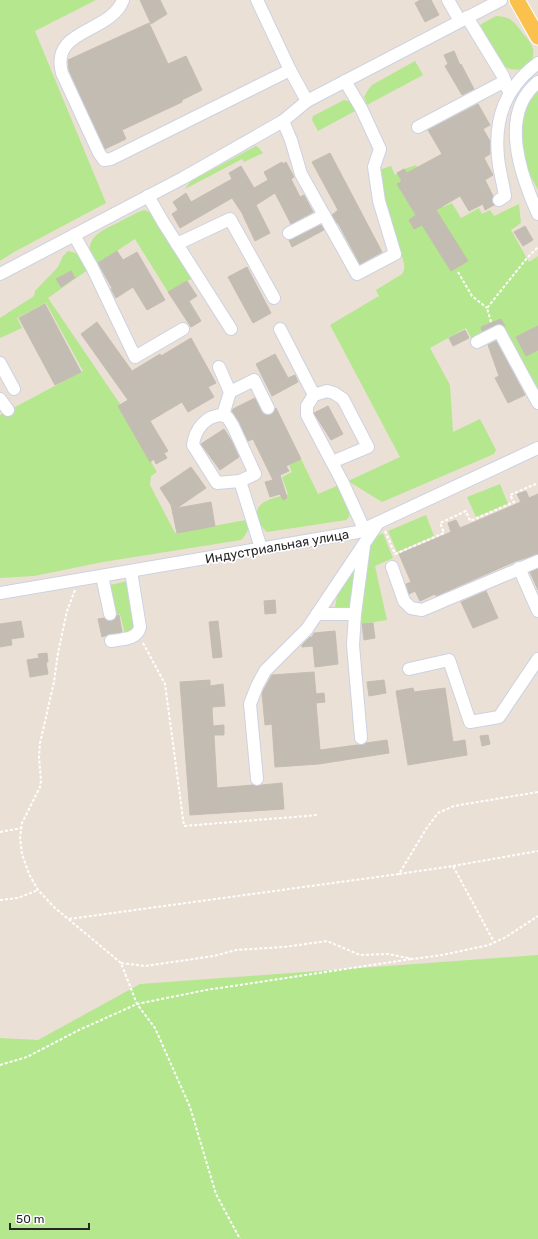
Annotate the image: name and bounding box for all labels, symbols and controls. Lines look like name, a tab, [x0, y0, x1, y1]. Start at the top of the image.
street label: Индустриальная улица	[204, 526, 350, 567]
scale bar	[10, 1205, 89, 1231]
text: 50 m	[16, 1212, 44, 1226]

